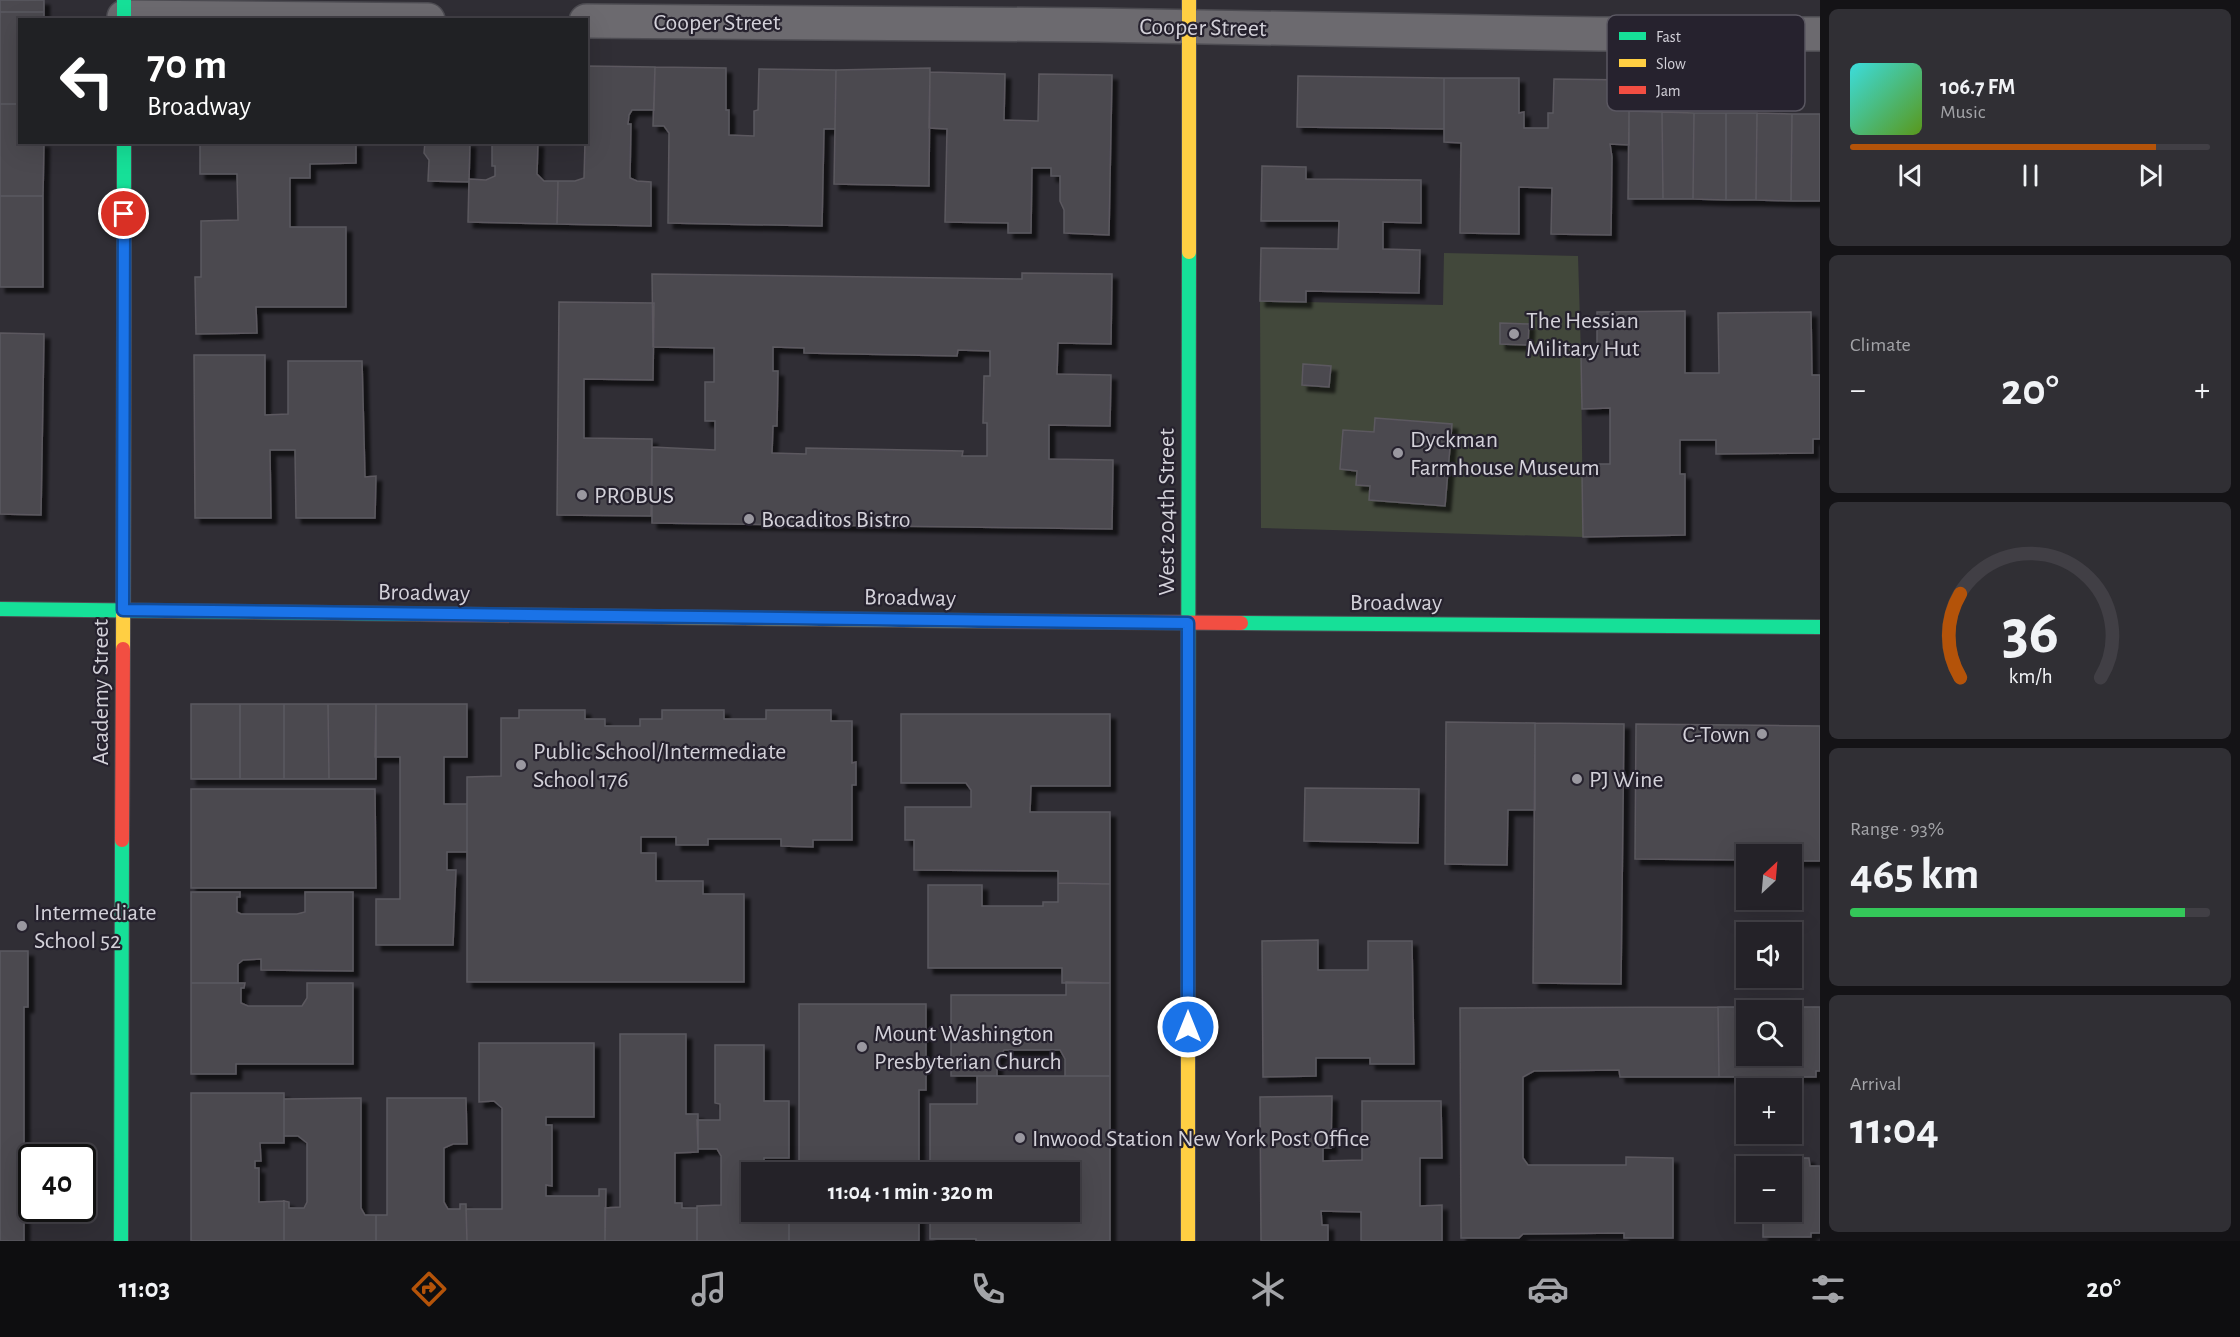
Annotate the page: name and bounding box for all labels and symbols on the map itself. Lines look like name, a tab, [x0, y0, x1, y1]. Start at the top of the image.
street label: Cooper Street	[653, 11, 781, 35]
street label: Cooper Street	[1139, 15, 1267, 41]
legend	[1607, 15, 1805, 111]
text: Fast	[1656, 29, 1681, 45]
text: Slow	[1656, 56, 1686, 72]
text: Jam	[1656, 83, 1681, 99]
pin	[98, 188, 149, 239]
place label: The Hessian Military Hut	[1526, 309, 1640, 361]
marker: The Hessian Military Hut	[1507, 327, 1521, 341]
street label: West 204th Street	[1155, 428, 1179, 596]
place label: Dyckman Farmhouse Museum	[1410, 428, 1600, 480]
marker: Dyckman Farmhouse Museum	[1391, 446, 1405, 460]
place label: PROBUS	[594, 484, 674, 508]
marker: PROBUS	[575, 488, 589, 502]
place label: Bocaditos Bistro	[761, 508, 910, 532]
marker: Bocaditos Bistro	[742, 512, 756, 526]
street label: Broadway	[378, 580, 470, 606]
street label: Broadway	[864, 585, 956, 611]
street label: Broadway	[1350, 591, 1442, 615]
street label: Academy Street	[89, 618, 113, 765]
place label: C-Town	[1682, 723, 1750, 747]
marker: C-Town	[1755, 727, 1769, 741]
place label: Public School/Intermediate School 176	[533, 740, 786, 792]
marker: Public School/Intermediate School 176	[514, 758, 528, 772]
place label: PJ Wine	[1589, 768, 1664, 792]
marker: PJ Wine	[1570, 772, 1584, 786]
north arrow	[1736, 844, 1802, 910]
place label: Intermediate School 52	[34, 901, 157, 953]
marker: Intermediate School 52	[15, 919, 29, 933]
position arrow	[1156, 995, 1220, 1059]
place label: Mount Washington Presbyterian Church	[874, 1022, 1062, 1074]
marker: Mount Washington Presbyterian Church	[855, 1040, 869, 1054]
place label: Inwood Station New York Post Office	[1032, 1127, 1370, 1151]
marker: Inwood Station New York Post Office	[1013, 1131, 1027, 1145]
speed limit sign: 40	[18, 1144, 96, 1222]

